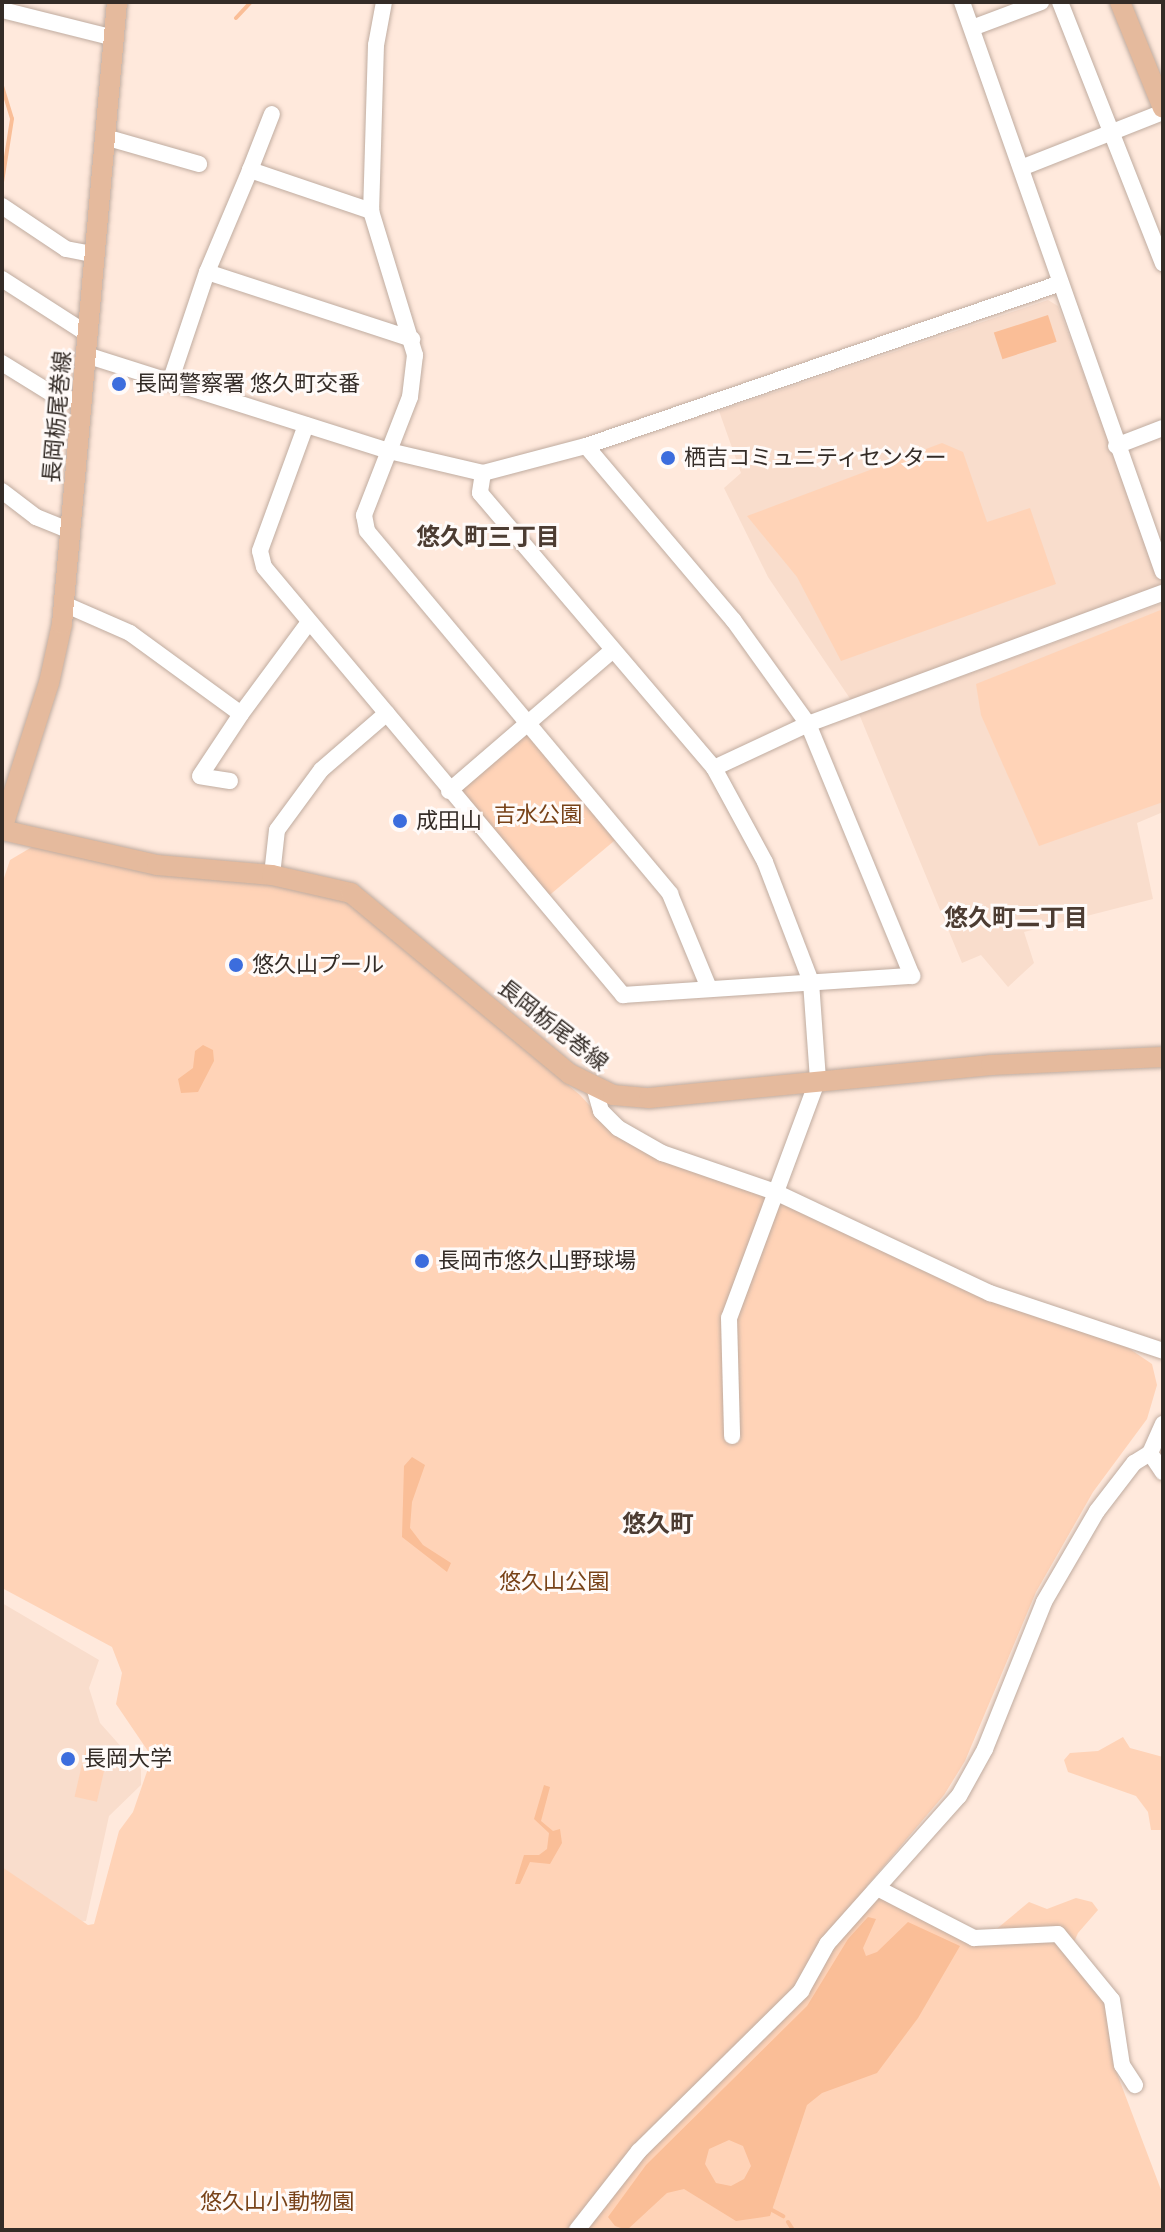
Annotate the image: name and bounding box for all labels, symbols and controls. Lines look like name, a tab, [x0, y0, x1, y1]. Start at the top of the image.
street label: 長岡栃尾巻線	[38, 350, 76, 484]
place label: 長岡警察署 悠久町交番	[135, 371, 360, 397]
marker: 長岡警察署 悠久町交番	[110, 375, 128, 393]
place label: 栖吉コミュニティセンター	[684, 445, 948, 471]
marker: 栖吉コミュニティセンター	[659, 449, 677, 467]
district label: 悠久町三丁目	[416, 523, 560, 551]
park label: 吉水公園	[494, 802, 582, 828]
place label: 成田山	[416, 808, 482, 834]
marker: 成田山	[391, 812, 409, 830]
district label: 悠久町二丁目	[944, 904, 1088, 932]
place label: 悠久山プール	[252, 952, 384, 978]
marker: 悠久山プール	[227, 956, 245, 974]
street label: 長岡栃尾巻線	[493, 974, 613, 1076]
place label: 長岡市悠久山野球場	[438, 1248, 636, 1274]
marker: 長岡市悠久山野球場	[413, 1252, 431, 1270]
district label: 悠久町	[622, 1510, 694, 1538]
park label: 悠久山公園	[499, 1569, 609, 1595]
place label: 長岡大学	[84, 1746, 172, 1772]
marker: 長岡大学	[59, 1750, 77, 1768]
park label: 悠久山小動物園	[200, 2189, 354, 2215]

